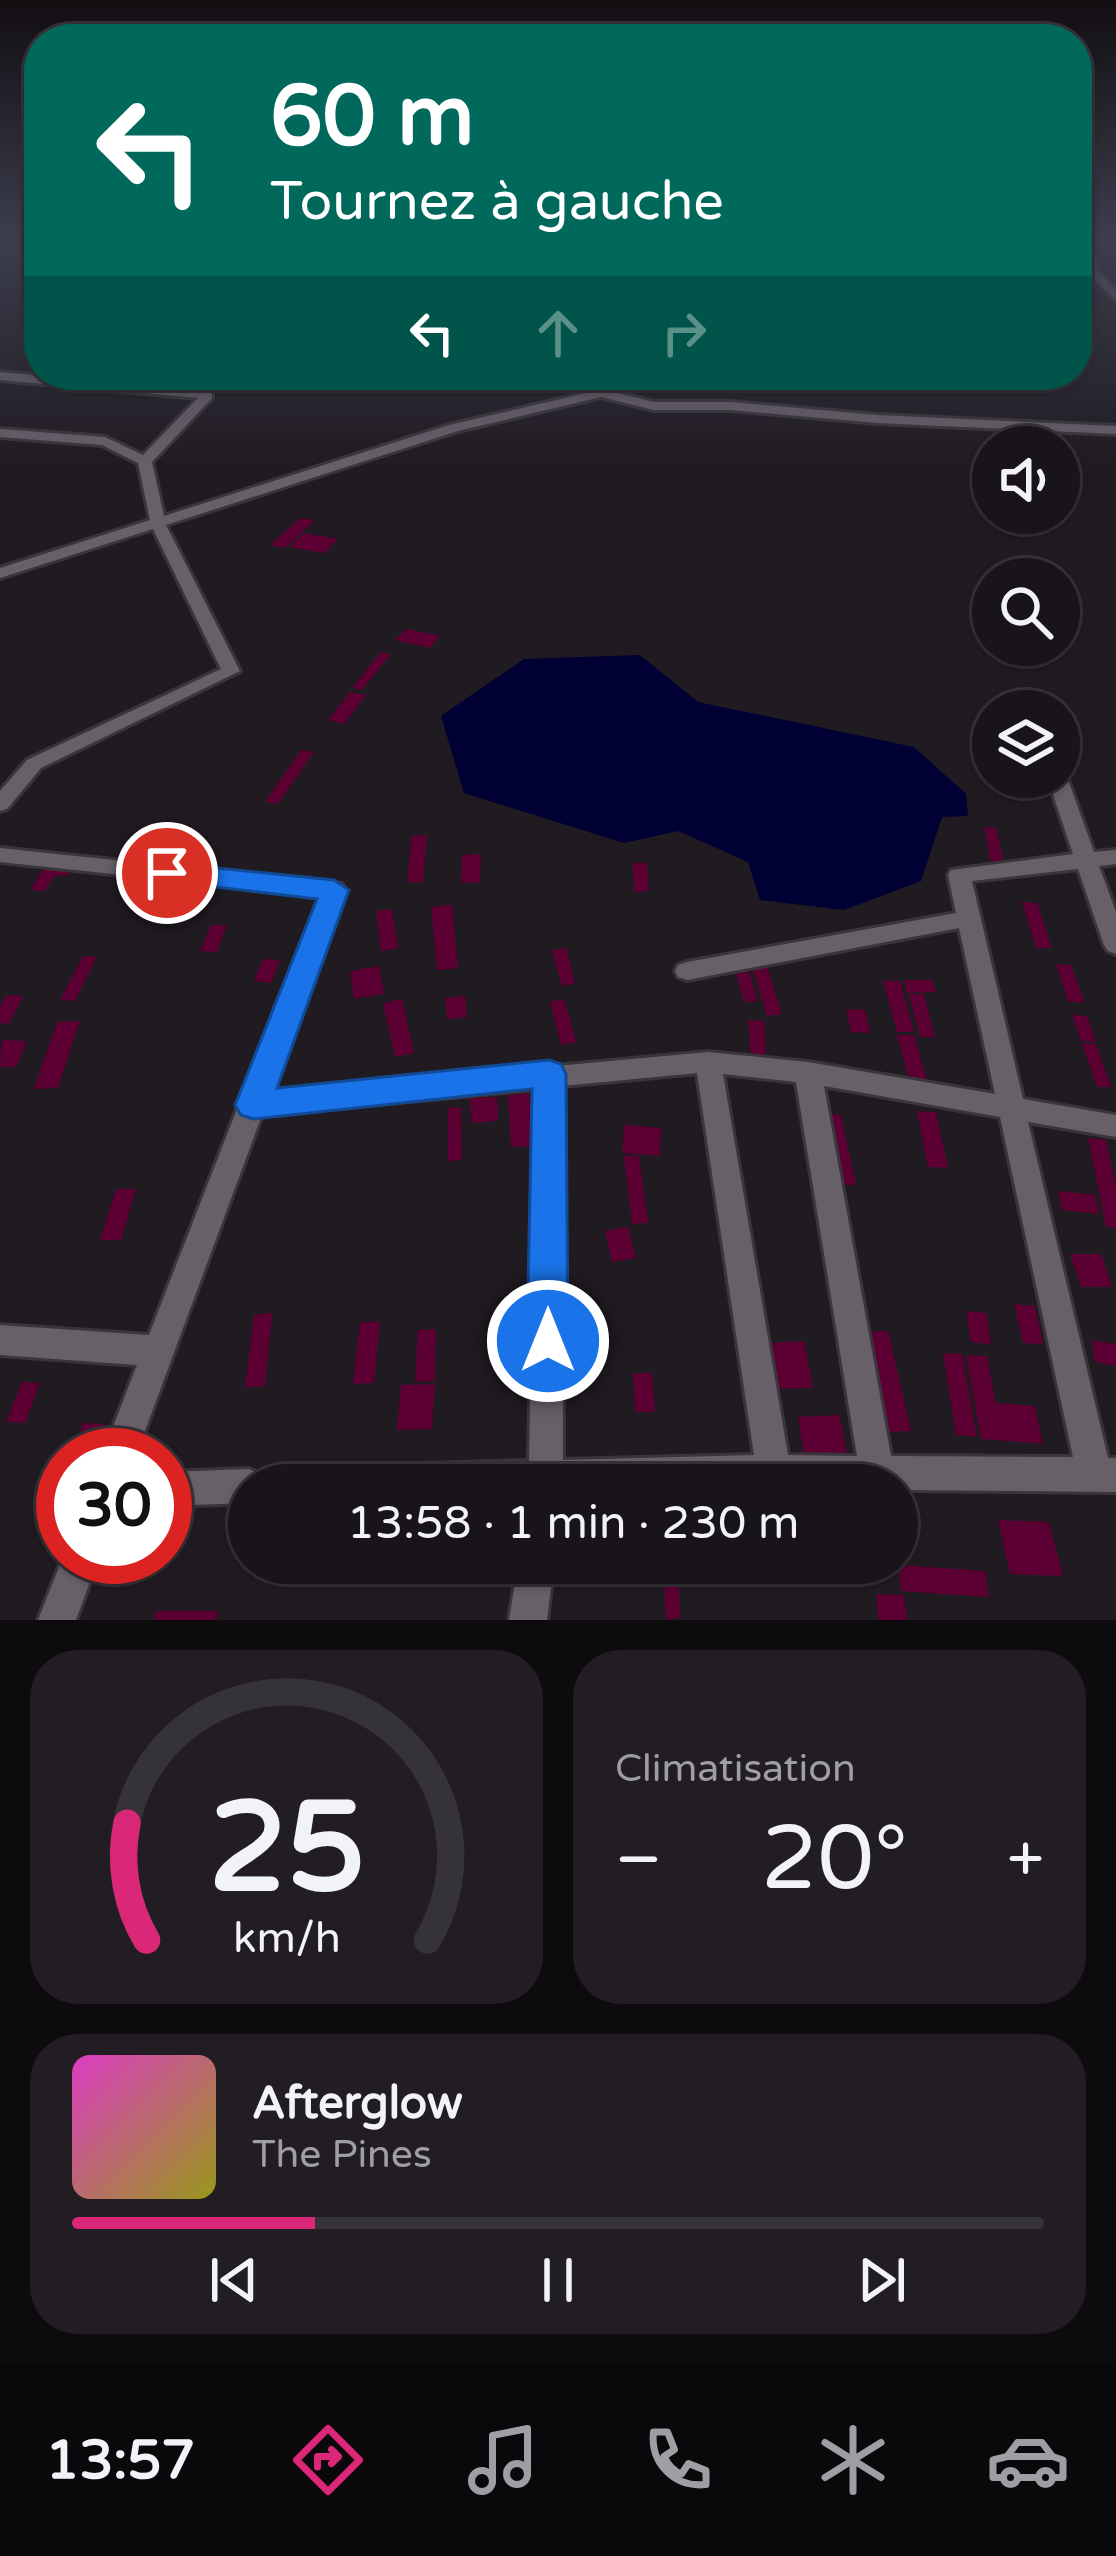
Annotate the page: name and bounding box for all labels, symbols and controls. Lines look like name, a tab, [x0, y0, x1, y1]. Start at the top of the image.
text: 60 m	[270, 67, 474, 168]
icon: left	[72, 72, 228, 228]
text: Tournez à gauche	[270, 169, 724, 234]
icon: left	[399, 300, 465, 366]
icon: ahead	[525, 300, 591, 366]
icon: right	[651, 300, 717, 366]
map controls	[972, 426, 1080, 798]
button: sound	[972, 426, 1080, 534]
button: search	[972, 558, 1080, 666]
button: layers	[972, 690, 1080, 798]
pin	[116, 822, 218, 924]
icon: arrive	[134, 840, 200, 906]
position arrow	[485, 1278, 611, 1404]
speed limit sign: 30	[36, 1428, 192, 1584]
text: 13:58 · 1 min · 230 m	[347, 1497, 799, 1551]
text: Climatisation	[615, 1745, 856, 1792]
text: 25	[208, 1774, 365, 1925]
text: 20°	[761, 1805, 908, 1914]
text: −	[615, 1820, 662, 1900]
text: +	[1007, 1820, 1044, 1900]
text: km/h	[233, 1913, 340, 1964]
text: Afterglow	[252, 2077, 463, 2131]
text: The Pines	[252, 2131, 432, 2178]
icon: previous	[201, 2247, 267, 2313]
icon: pause	[525, 2247, 591, 2313]
icon: next	[849, 2247, 915, 2313]
icon: directions	[286, 2418, 370, 2502]
icon: music	[461, 2418, 545, 2502]
icon: phone	[636, 2418, 720, 2502]
icon: climate	[811, 2418, 895, 2502]
icon: car	[986, 2418, 1070, 2502]
text: 13:57	[46, 2428, 195, 2493]

